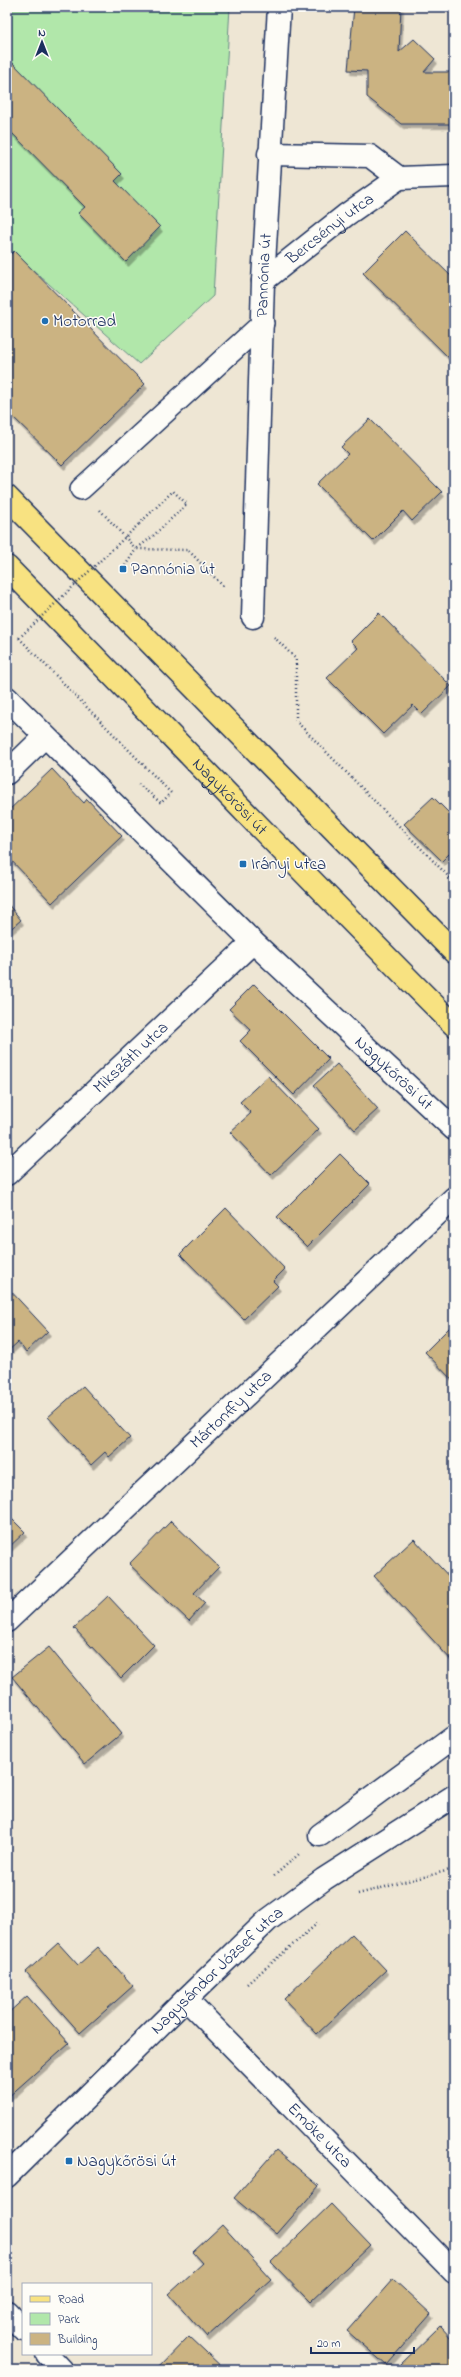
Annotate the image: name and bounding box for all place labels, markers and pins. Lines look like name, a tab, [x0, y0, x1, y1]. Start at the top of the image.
place label: Motorrad	[53, 309, 116, 334]
marker: Motorrad	[40, 316, 50, 326]
place label: Pannónia út	[131, 557, 215, 582]
marker: Pannónia út	[118, 564, 128, 574]
place label: Irányi utca	[251, 852, 326, 878]
marker: Irányi utca	[238, 859, 248, 869]
place label: Nagykőrösi út	[77, 2149, 177, 2176]
marker: Nagykőrösi út	[64, 2156, 74, 2166]

